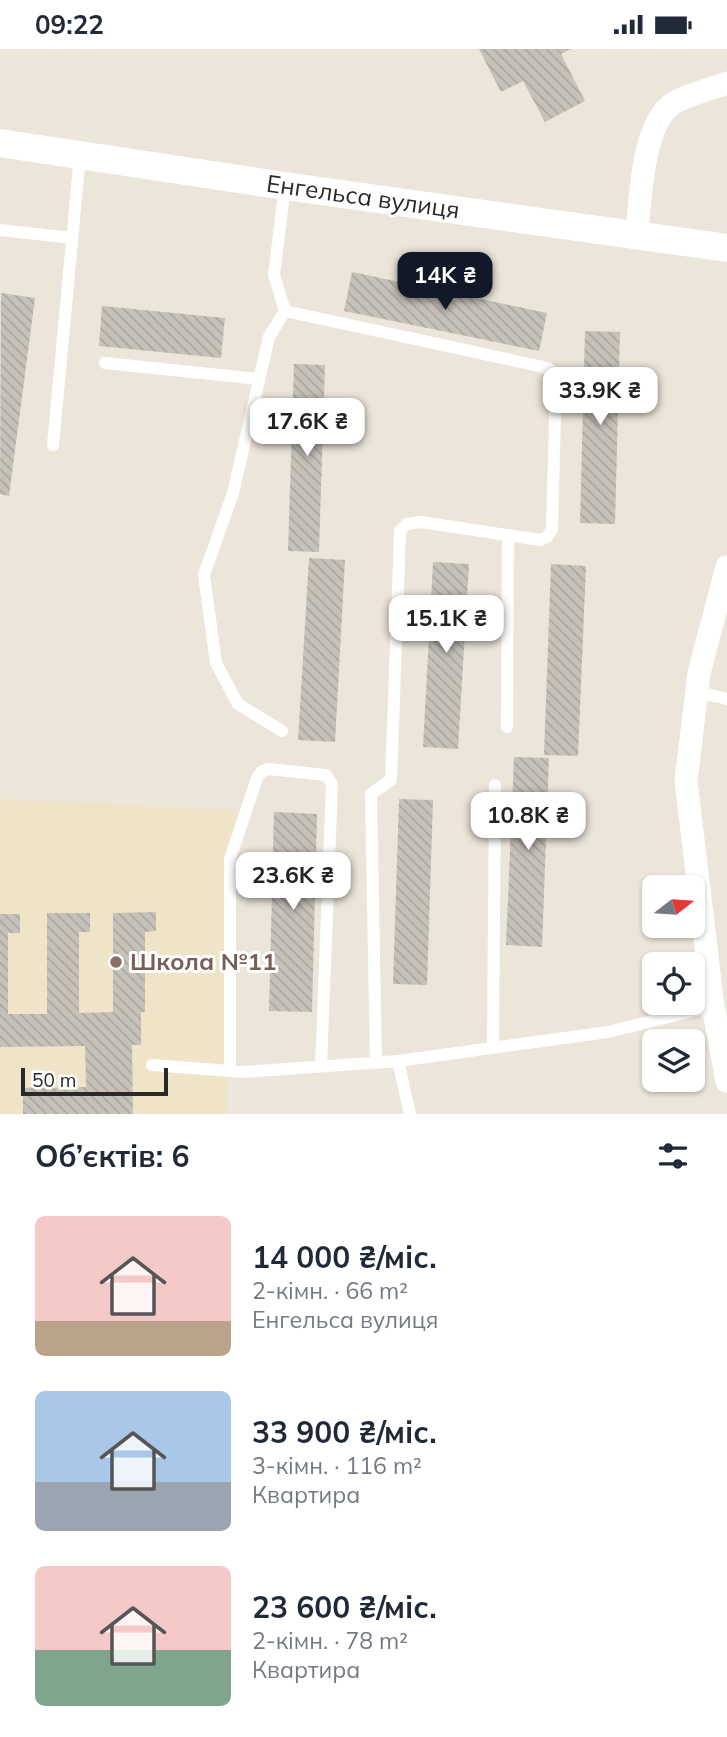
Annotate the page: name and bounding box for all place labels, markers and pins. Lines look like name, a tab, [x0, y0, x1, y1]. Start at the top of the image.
pin: 14K ₴	[396, 253, 494, 312]
pin: 33.9K ₴	[535, 367, 665, 427]
pin: 17.6K ₴	[242, 399, 372, 458]
pin: 15.1K ₴	[381, 595, 511, 655]
pin: 10.8K ₴	[463, 793, 593, 852]
pin: 23.6K ₴	[228, 853, 358, 912]
place label: Школа №11	[130, 946, 276, 976]
marker: Школа №11	[108, 954, 124, 970]

